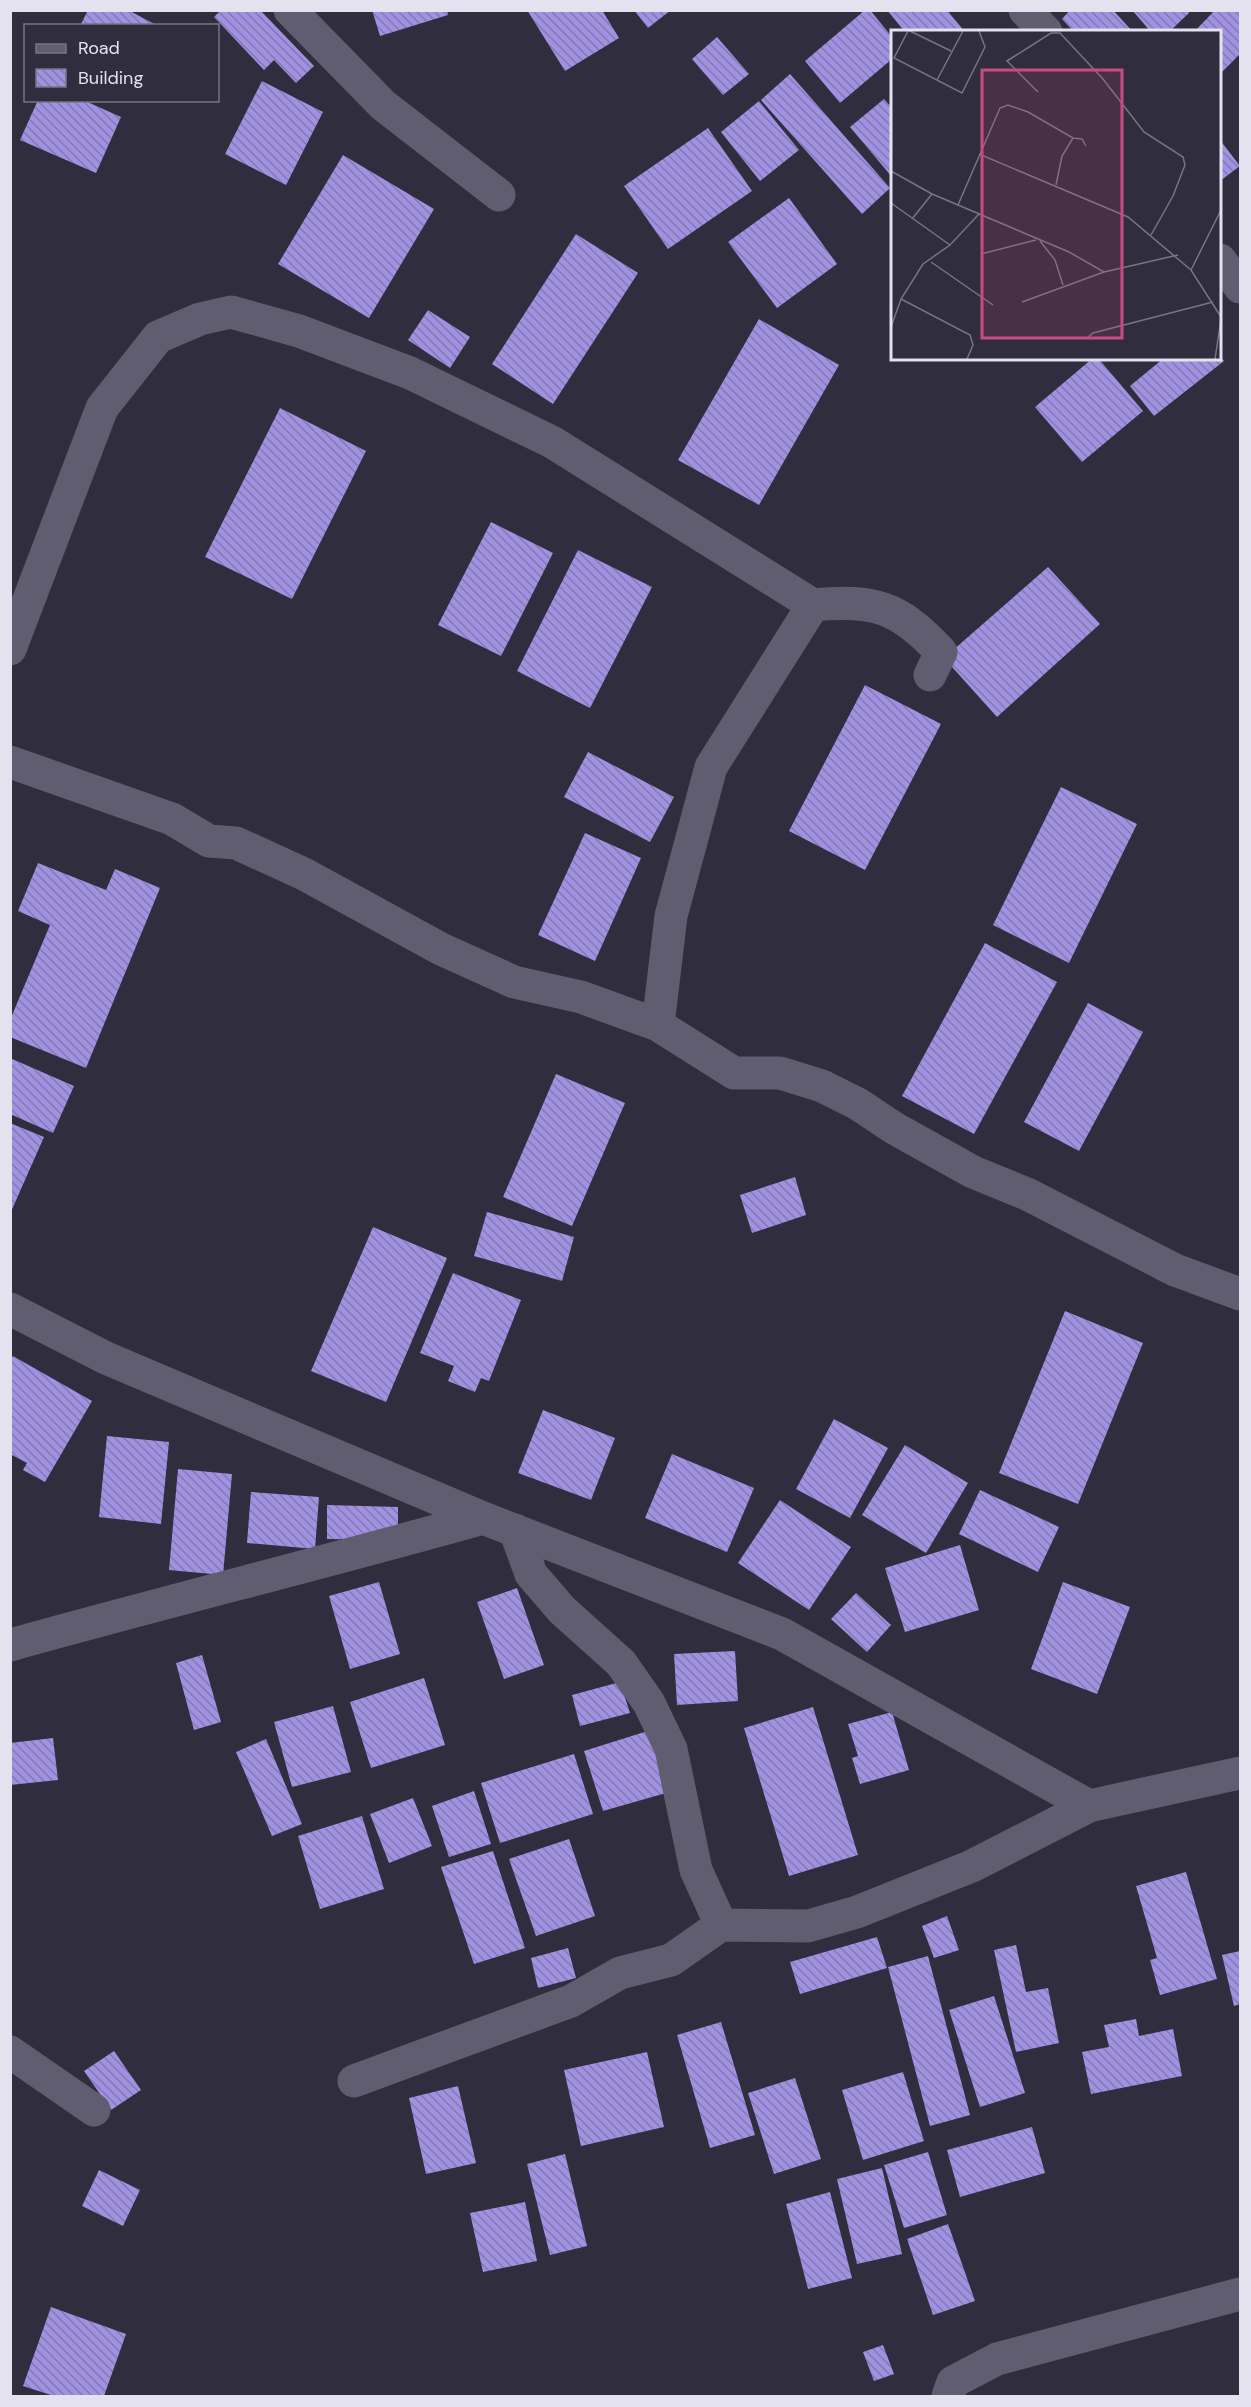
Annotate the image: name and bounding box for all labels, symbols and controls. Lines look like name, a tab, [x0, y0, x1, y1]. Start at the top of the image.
legend	[24, 24, 219, 102]
inset map	[891, 30, 1221, 360]
text: Road	[78, 36, 120, 60]
text: Building	[78, 66, 143, 90]

